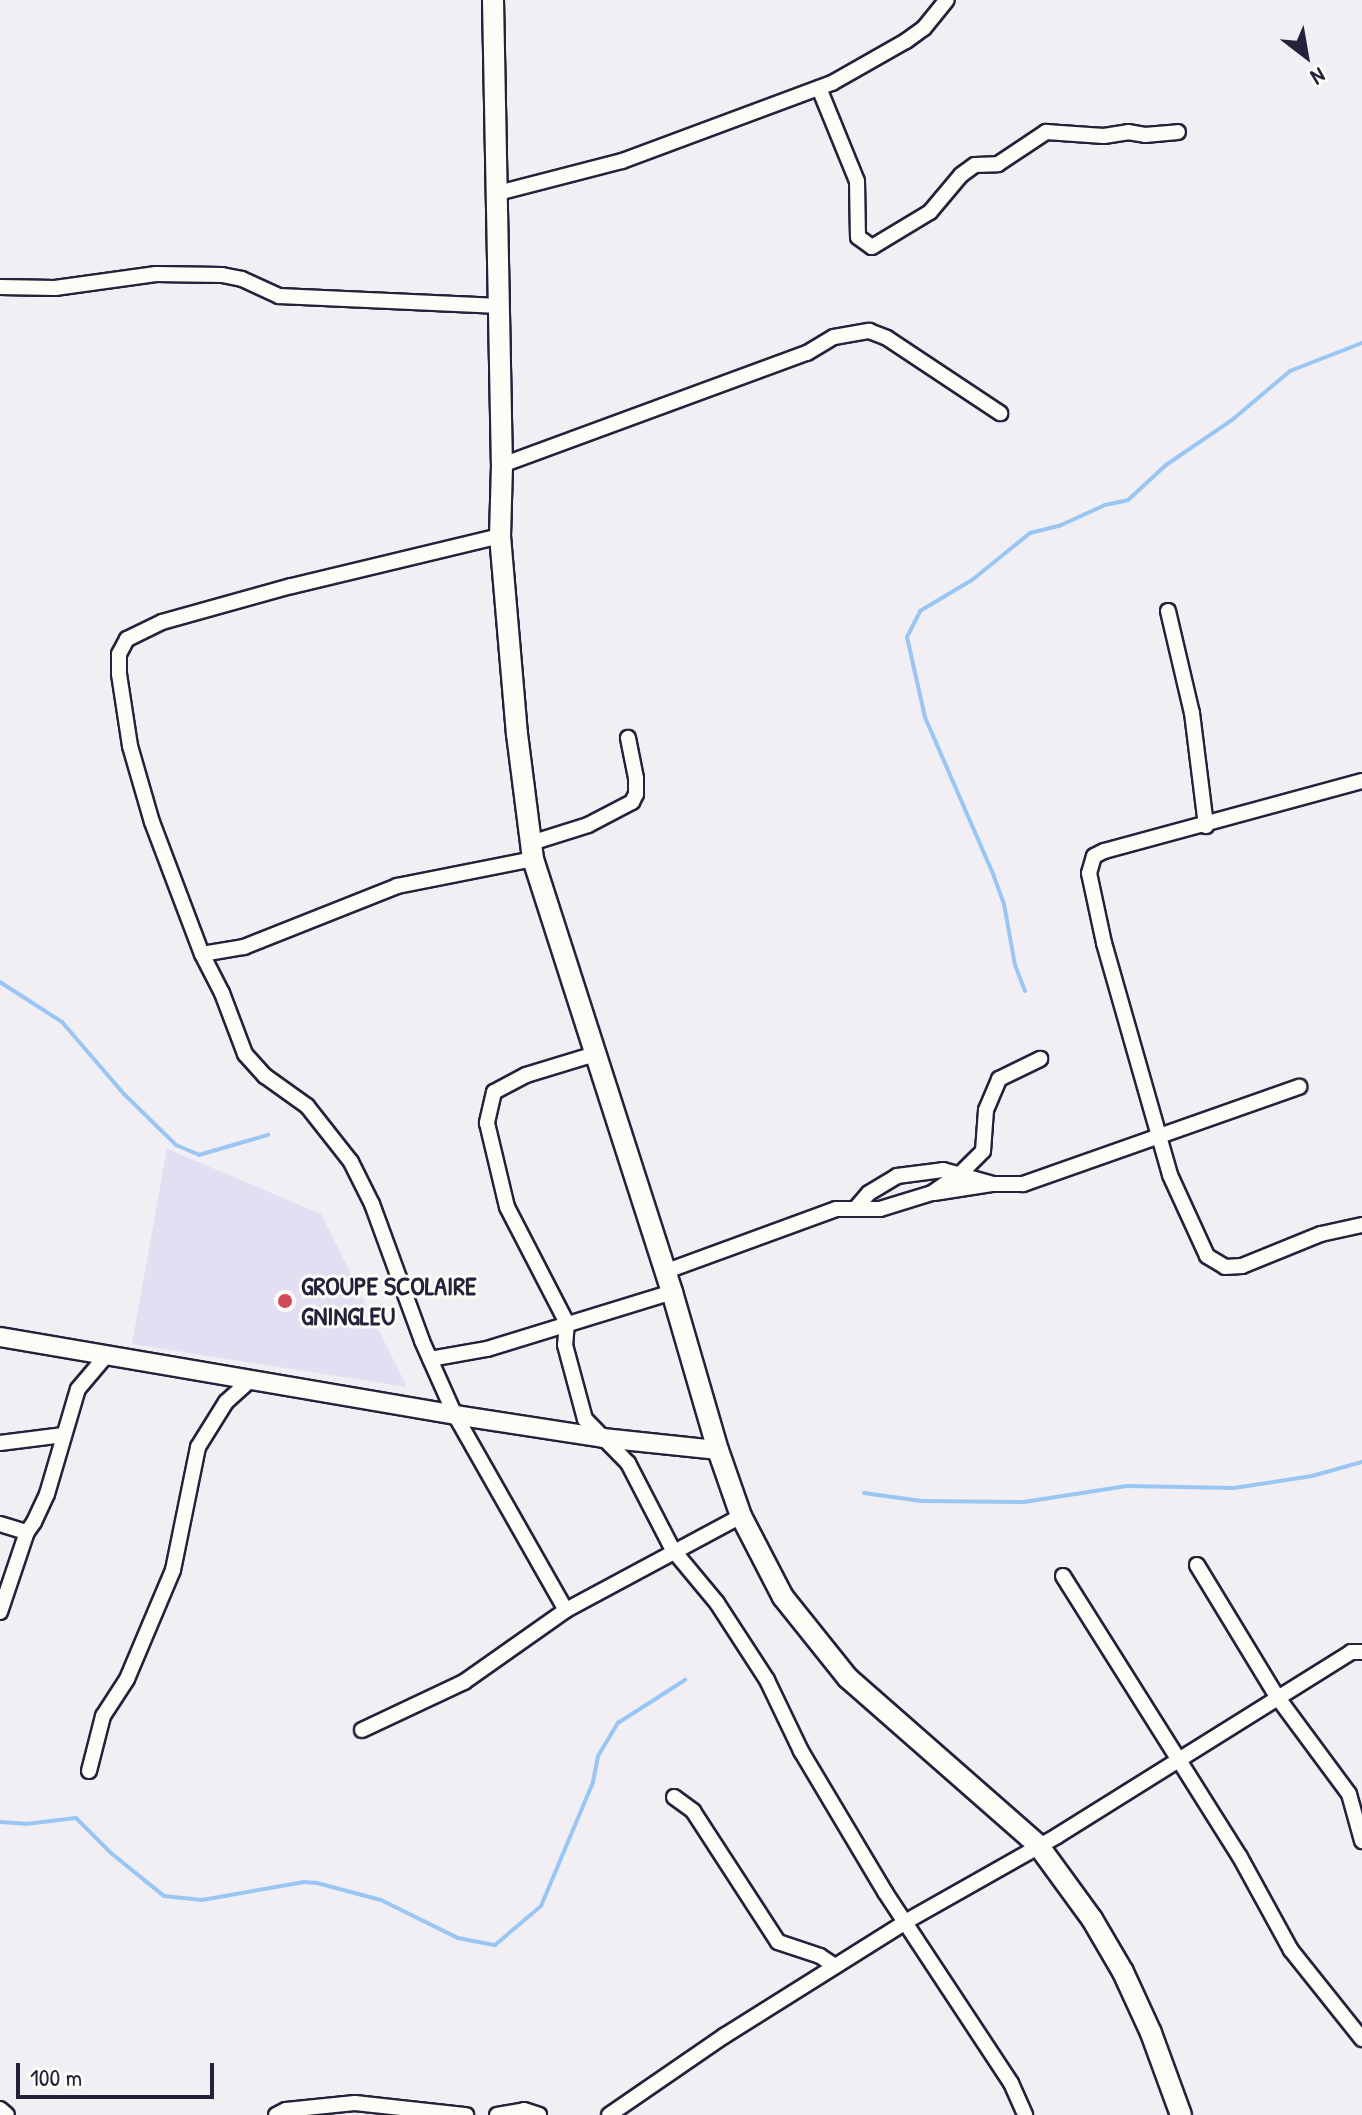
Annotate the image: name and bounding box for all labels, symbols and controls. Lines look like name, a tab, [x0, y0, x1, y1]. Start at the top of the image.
north arrow	[1266, 16, 1346, 96]
text: N	[1306, 61, 1331, 92]
place label: GROUPE SCOLAIRE GNINGLEU	[301, 1270, 476, 1332]
marker: GROUPE SCOLAIRE GNINGLEU	[276, 1292, 294, 1310]
scale bar	[20, 2047, 218, 2097]
text: 100 m	[30, 2061, 82, 2093]

